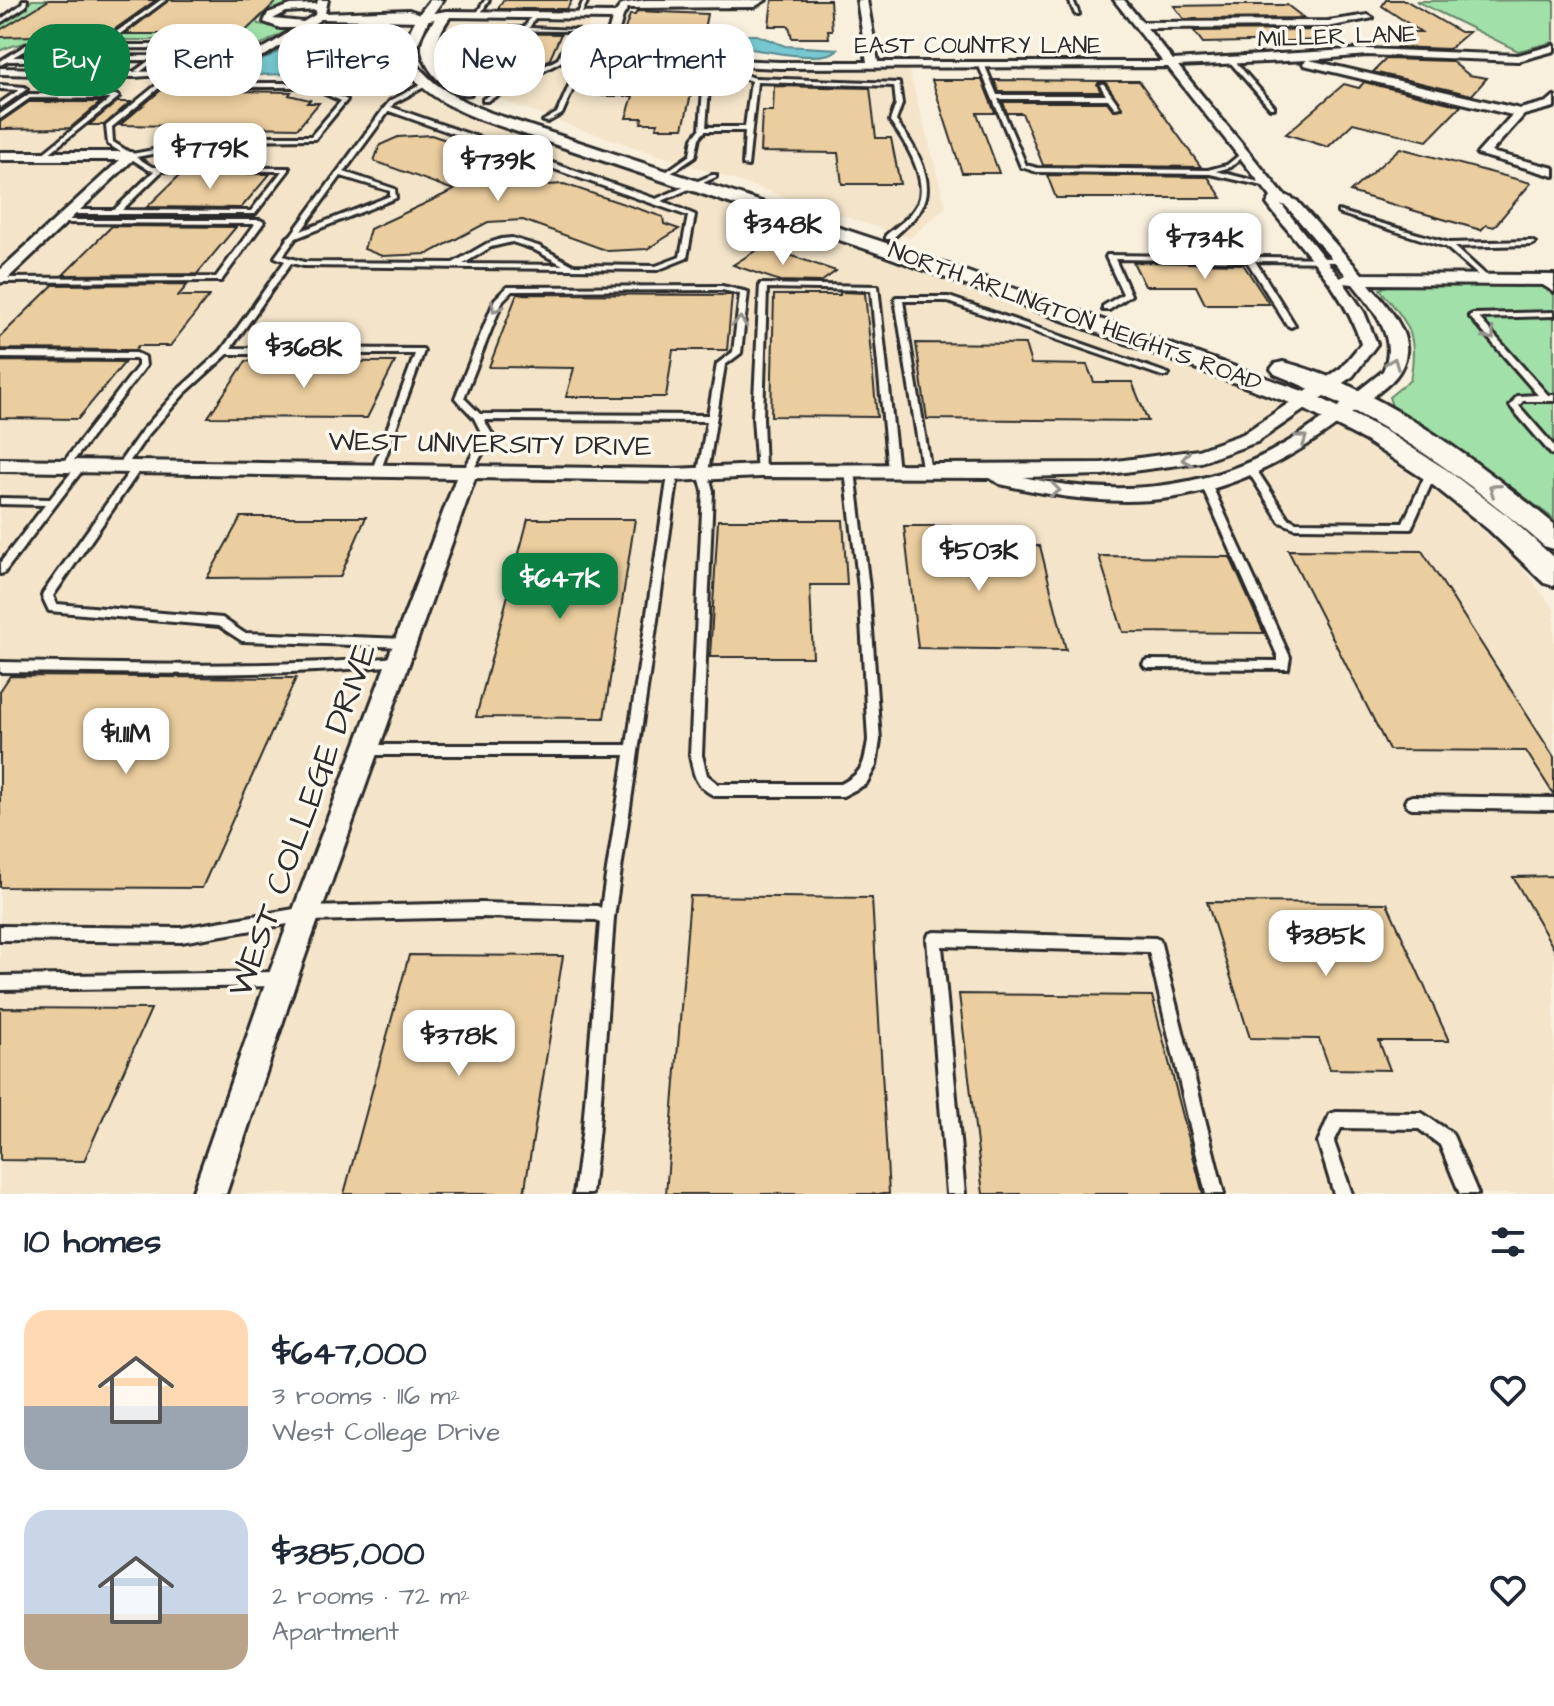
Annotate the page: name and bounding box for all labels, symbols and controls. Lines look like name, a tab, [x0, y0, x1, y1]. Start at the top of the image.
street label: MILLER LANE	[1257, 17, 1417, 57]
chip: Buy	[24, 24, 130, 96]
chip: Rent	[146, 24, 262, 96]
chip: Filters	[278, 24, 418, 96]
chip: New	[434, 24, 545, 96]
chip: Apartment	[561, 24, 754, 96]
street label: EAST COUNTRY LANE	[855, 29, 1101, 63]
pin: $779K	[154, 123, 266, 191]
text: $779K	[171, 131, 249, 167]
pin: $739K	[442, 135, 554, 203]
text: $739K	[461, 143, 535, 179]
pin: $348K	[727, 199, 839, 267]
text: $348K	[744, 207, 822, 243]
pin: $734K	[1149, 213, 1261, 281]
text: $734K	[1166, 221, 1244, 257]
street label: NORTH ARLINGTON HEIGHTS ROAD	[884, 233, 1266, 401]
one-way arrow	[491, 299, 506, 314]
one-way arrow	[732, 315, 749, 328]
pin: $368K	[248, 322, 360, 390]
one-way arrow	[1481, 326, 1495, 341]
text: $368K	[266, 330, 342, 366]
one-way arrow	[1383, 357, 1400, 371]
street label: WEST UNIVERSITY DRIVE	[328, 422, 652, 466]
one-way arrow	[1294, 434, 1308, 449]
one-way arrow	[1180, 449, 1194, 466]
one-way arrow	[1049, 482, 1062, 499]
one-way arrow	[1489, 484, 1503, 499]
pin: $503K	[923, 525, 1035, 593]
text: $503K	[940, 533, 1018, 569]
pin: $647K	[504, 553, 616, 621]
text: $647K	[520, 561, 600, 597]
street label: WEST COLLEGE DRIVE	[217, 637, 389, 1003]
pin: $1.11M	[61, 708, 191, 776]
text: $1.11M	[101, 716, 151, 752]
pin: $385K	[1270, 910, 1382, 978]
text: $385K	[1287, 918, 1365, 954]
pin: $378K	[403, 1010, 515, 1078]
text: $378K	[421, 1018, 497, 1054]
text: 10 homes	[24, 1218, 161, 1266]
icon: filters	[1486, 1220, 1530, 1264]
text: $647,000	[272, 1330, 427, 1378]
icon: home	[88, 1342, 184, 1438]
icon: heart	[1486, 1368, 1530, 1412]
text: 3 rooms · 116 m²	[272, 1378, 460, 1414]
text: West College Drive	[272, 1414, 500, 1450]
text: $385,000	[272, 1530, 425, 1578]
icon: home	[88, 1542, 184, 1638]
icon: heart	[1486, 1568, 1530, 1612]
text: 2 rooms · 72 m²	[272, 1578, 470, 1614]
text: Apartment	[272, 1614, 399, 1650]

